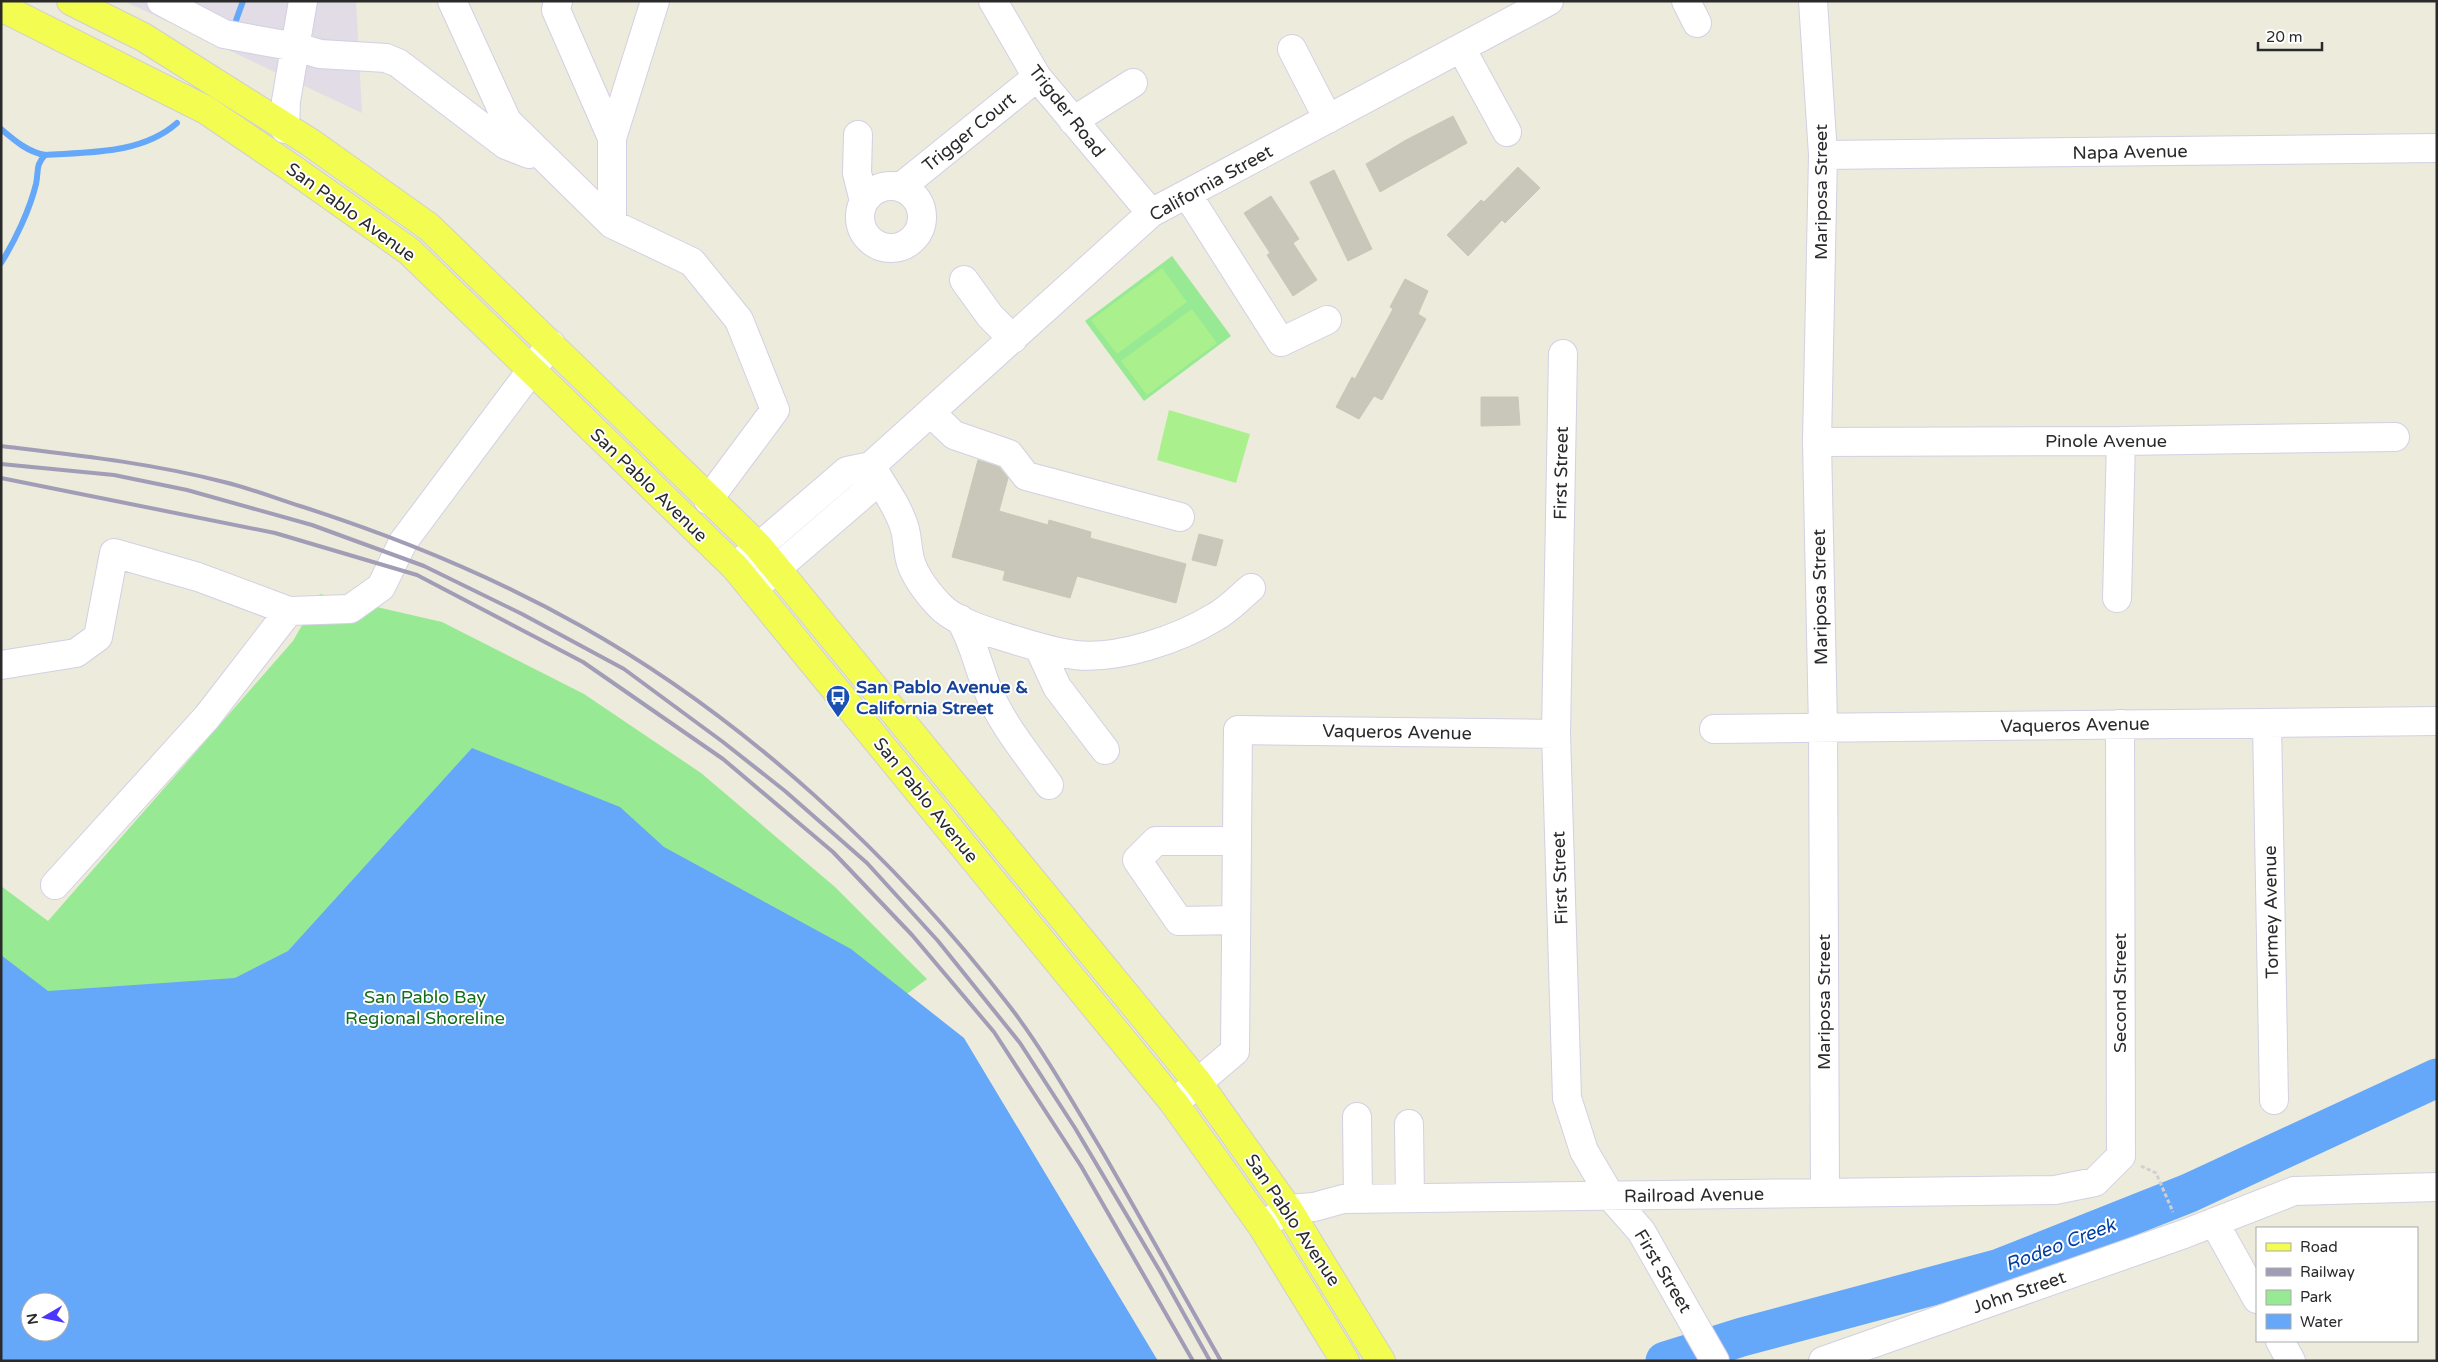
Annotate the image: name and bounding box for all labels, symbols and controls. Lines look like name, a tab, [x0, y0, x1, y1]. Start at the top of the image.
scale bar	[2258, 20, 2322, 52]
text: 20 m	[2266, 28, 2303, 46]
street label: Trigder Road	[1024, 60, 1110, 162]
street label: Trigger Court	[918, 88, 1020, 176]
street label: Mariposa Street	[1810, 124, 1832, 260]
street label: California Street	[1146, 140, 1277, 226]
street label: Napa Avenue	[2072, 140, 2188, 164]
street label: San Pablo Avenue	[282, 158, 420, 266]
street label: San Pablo Avenue	[586, 423, 712, 547]
street label: First Street	[1549, 426, 1573, 520]
street label: Pinole Avenue	[2045, 430, 2167, 452]
street label: Mariposa Street	[1808, 529, 1832, 665]
place label: San Pablo Avenue & California Street	[856, 676, 1028, 719]
bus stop icon: San Pablo Avenue & California Street	[825, 684, 851, 718]
street label: Vaqueros Avenue	[2000, 713, 2150, 737]
street label: Vaqueros Avenue	[1322, 720, 1472, 744]
street label: San Pablo Avenue	[869, 733, 983, 867]
street label: First Street	[1547, 831, 1573, 925]
street label: Tormey Avenue	[2259, 845, 2283, 979]
street label: Second Street	[2109, 933, 2131, 1053]
street label: Mariposa Street	[1813, 934, 1835, 1070]
park label: San Pablo Bay Regional Shoreline	[345, 986, 505, 1029]
street label: San Pablo Avenue	[1241, 1150, 1345, 1290]
street label: Railroad Avenue	[1624, 1183, 1764, 1207]
water label: Rodeo Creek	[2002, 1213, 2120, 1276]
street label: First Street	[1629, 1225, 1697, 1317]
legend	[2256, 1227, 2418, 1342]
text: Road	[2300, 1238, 2338, 1256]
text: Railway	[2300, 1263, 2355, 1281]
street label: John Street	[1969, 1266, 2069, 1318]
text: Park	[2300, 1288, 2332, 1306]
north arrow	[20, 1292, 70, 1342]
text: N	[23, 1312, 42, 1326]
text: Water	[2300, 1313, 2343, 1331]

